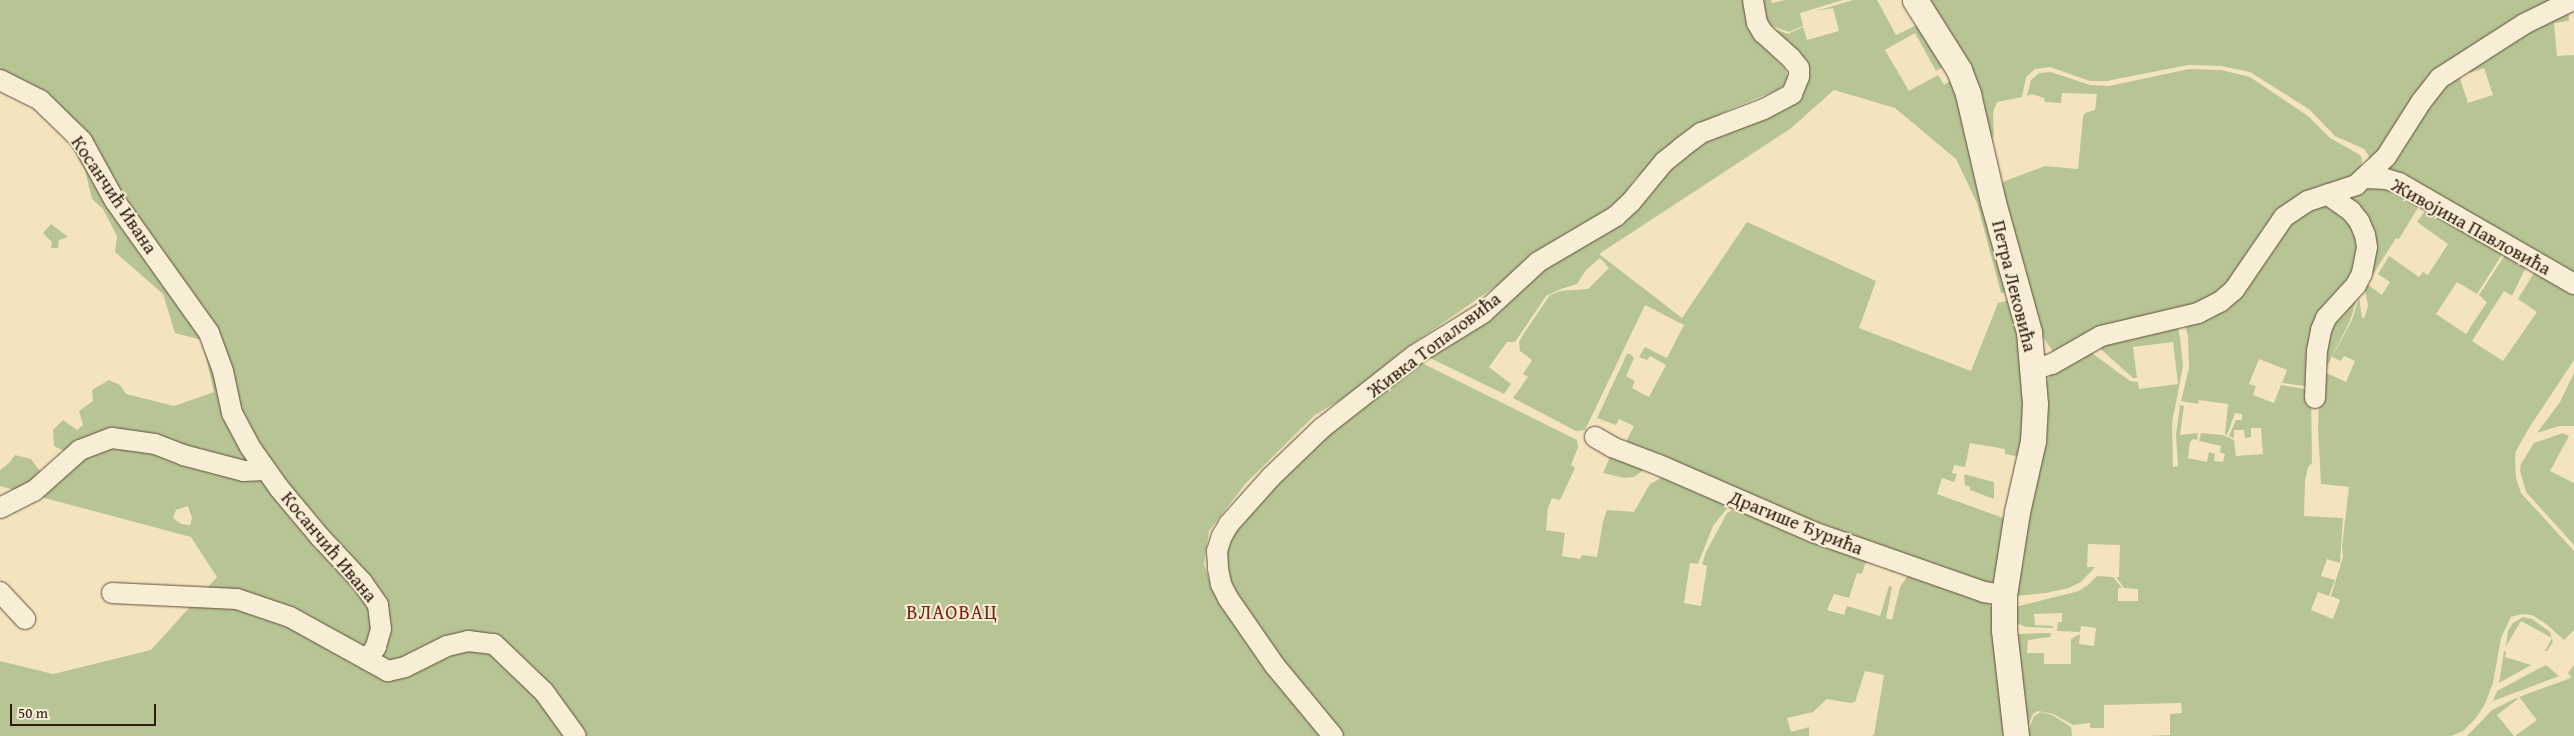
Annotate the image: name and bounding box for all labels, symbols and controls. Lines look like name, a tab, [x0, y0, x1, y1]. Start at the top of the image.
street label: Косанчић Ивана	[66, 132, 162, 258]
street label: Живојина Павловића	[2387, 174, 2555, 280]
street label: Петра Лековића	[1987, 218, 2041, 354]
street label: Живка Топаловића	[1363, 287, 1505, 403]
street label: Драгише Ђурића	[1726, 486, 1866, 560]
street label: Косанчић Ивана	[276, 487, 382, 607]
district label: ВЛАОВАЦ	[905, 599, 999, 623]
scale bar	[12, 694, 159, 726]
text: 50 m	[18, 702, 48, 723]

